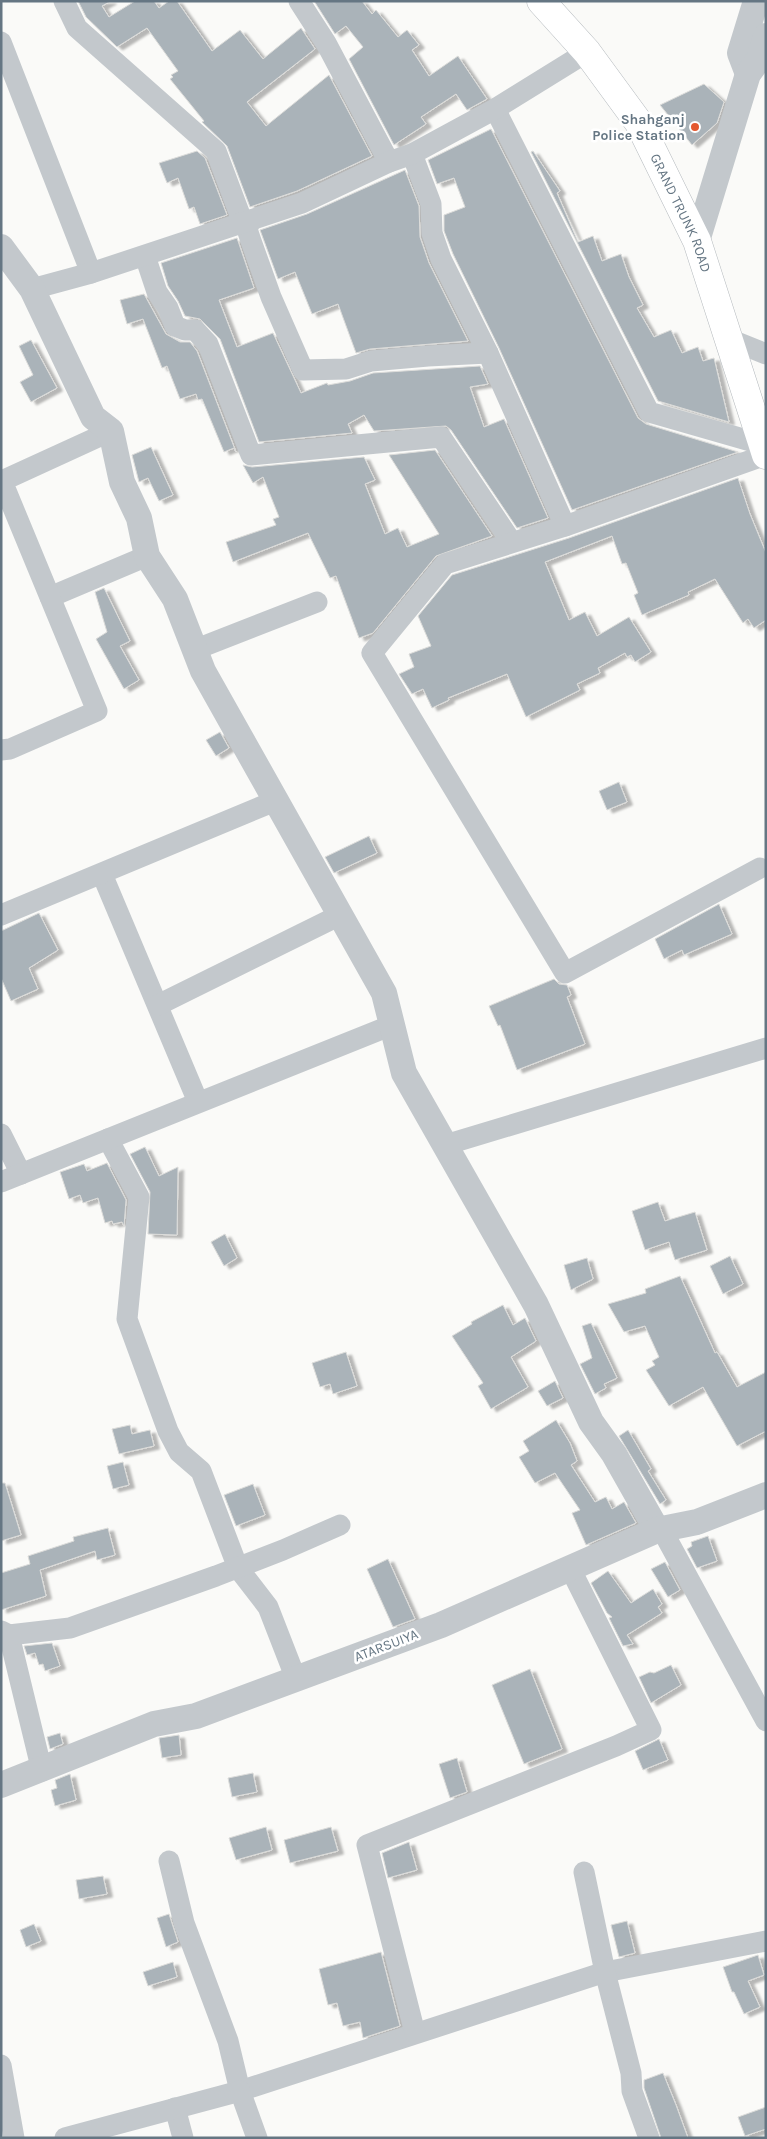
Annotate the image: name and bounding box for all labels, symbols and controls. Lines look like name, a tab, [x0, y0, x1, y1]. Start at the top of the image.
place label: Shahganj Police Station	[592, 111, 685, 144]
marker: Shahganj Police Station	[689, 121, 701, 133]
street label: GRAND TRUNK ROAD	[646, 151, 715, 274]
street label: ATARSUIYA	[352, 1626, 420, 1665]

